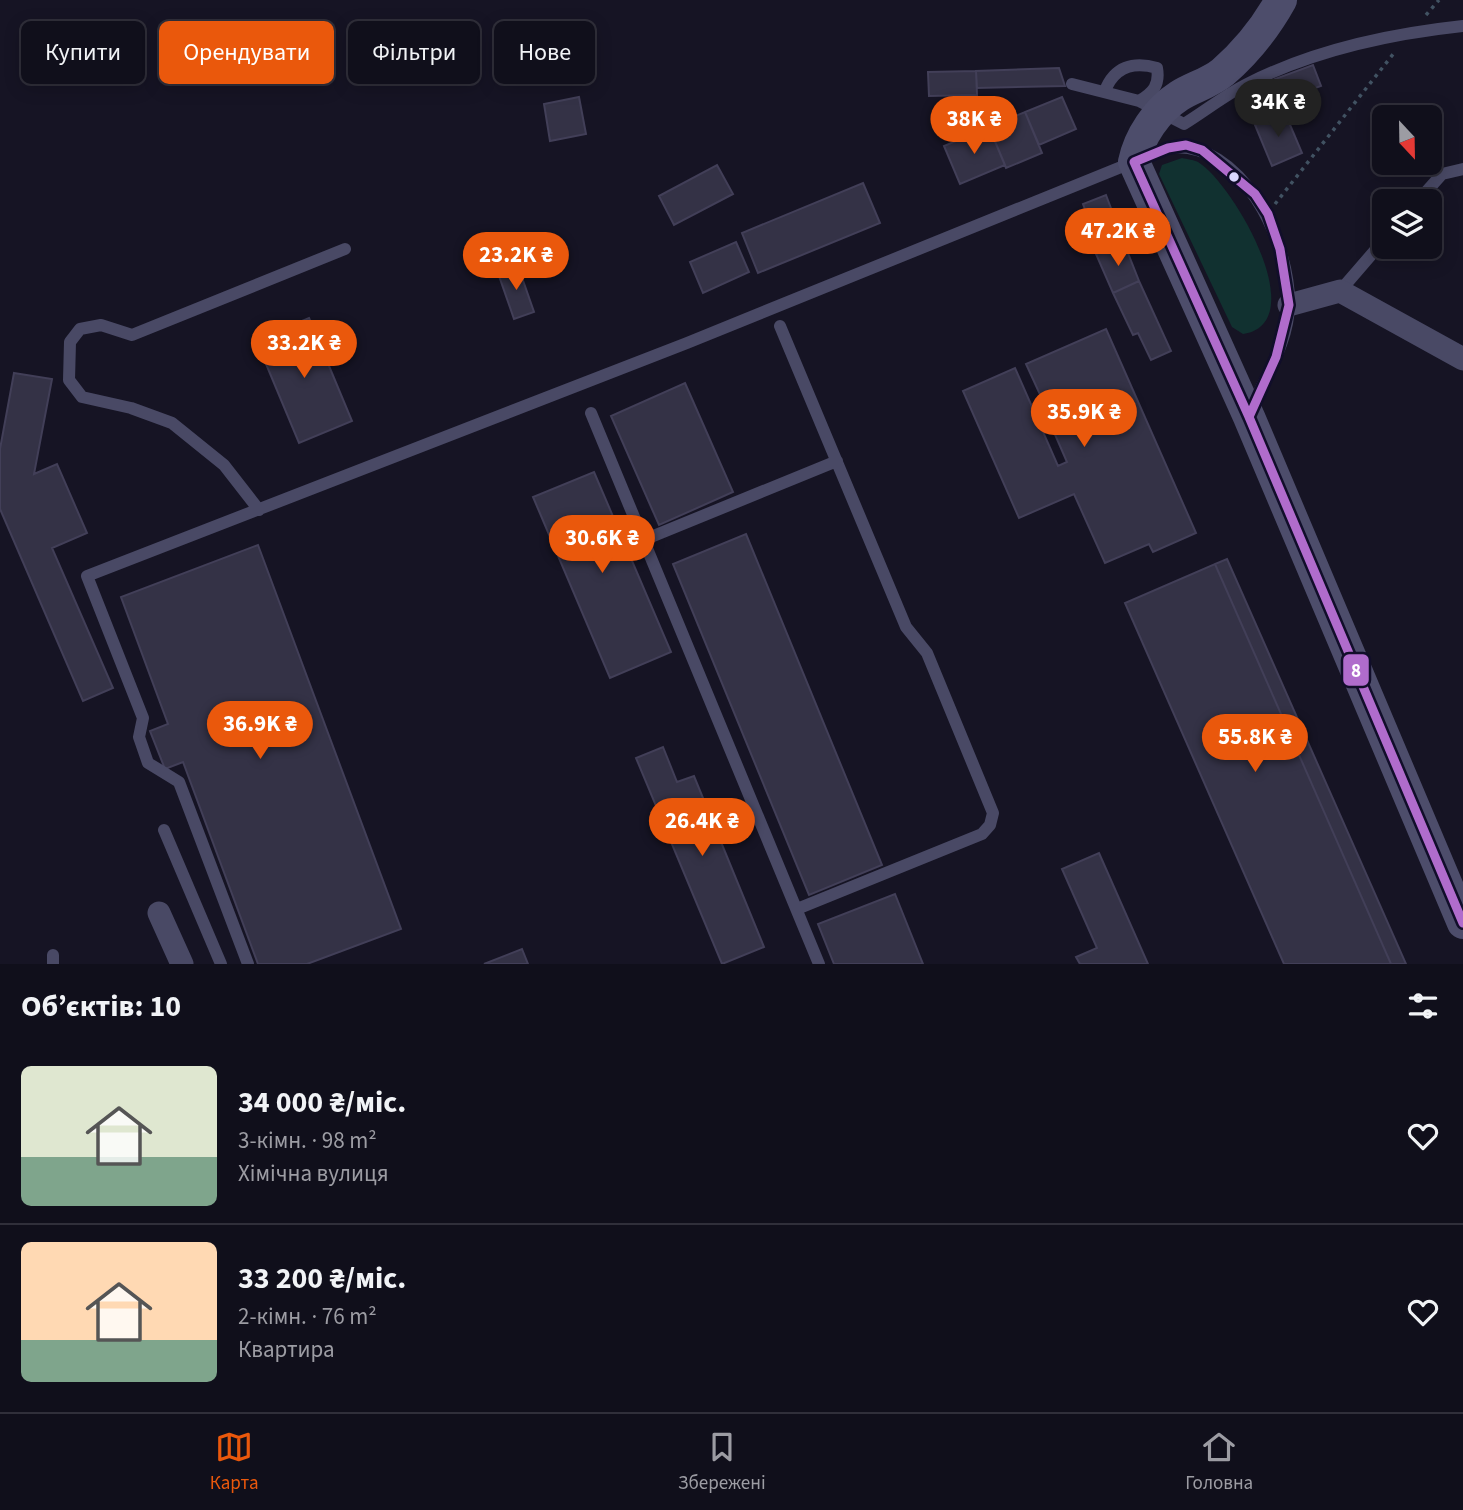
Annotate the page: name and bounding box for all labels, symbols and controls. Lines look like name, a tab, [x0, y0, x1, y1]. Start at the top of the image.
chip: Купити	[21, 21, 145, 84]
chip: Орендувати	[159, 21, 334, 84]
chip: Фільтри	[348, 21, 480, 84]
chip: Нове	[494, 21, 595, 84]
pin: 34K ₴	[1229, 80, 1327, 139]
text: 34K ₴	[1250, 85, 1306, 118]
pin: 38K ₴	[925, 96, 1023, 156]
text: 38K ₴	[946, 102, 1002, 135]
north arrow	[1372, 105, 1442, 175]
map controls	[1372, 105, 1442, 259]
unlabelled marker	[1227, 170, 1241, 184]
button: layers	[1372, 189, 1442, 259]
pin: 47.2K ₴	[1053, 208, 1183, 268]
text: 47.2K ₴	[1081, 214, 1155, 247]
pin: 23.2K ₴	[451, 232, 581, 292]
text: 23.2K ₴	[479, 238, 553, 271]
pin: 33.2K ₴	[239, 320, 369, 380]
text: 33.2K ₴	[267, 326, 341, 359]
pin: 35.9K ₴	[1019, 390, 1149, 449]
text: 35.9K ₴	[1047, 395, 1121, 428]
pin: 30.6K ₴	[537, 516, 667, 575]
text: 30.6K ₴	[565, 521, 639, 554]
line badge: 8	[1342, 653, 1370, 687]
text: 8	[1351, 658, 1361, 685]
pin: 36.9K ₴	[195, 702, 325, 761]
text: 36.9K ₴	[223, 707, 297, 740]
pin: 55.8K ₴	[1190, 714, 1320, 774]
text: 55.8K ₴	[1218, 720, 1292, 753]
pin: 26.4K ₴	[637, 798, 767, 858]
text: 26.4K ₴	[665, 804, 739, 837]
text: Об’єктів: 10	[21, 985, 181, 1028]
icon: filters	[1404, 987, 1442, 1025]
text: 34 000 ₴/міс.	[238, 1081, 406, 1124]
icon: home	[77, 1094, 161, 1178]
icon: heart	[1404, 1117, 1442, 1155]
text: 3-кімн. · 98 m²	[238, 1124, 377, 1157]
text: Хімічна вулиця	[238, 1157, 389, 1190]
text: 33 200 ₴/міс.	[238, 1257, 406, 1300]
icon: home	[77, 1270, 161, 1354]
icon: heart	[1404, 1293, 1442, 1331]
text: 2-кімн. · 76 m²	[238, 1300, 377, 1333]
text: Квартира	[238, 1333, 335, 1366]
tab: Карта	[210, 1428, 258, 1497]
tab: Збережені	[678, 1428, 766, 1497]
tab: Головна	[1185, 1428, 1253, 1497]

